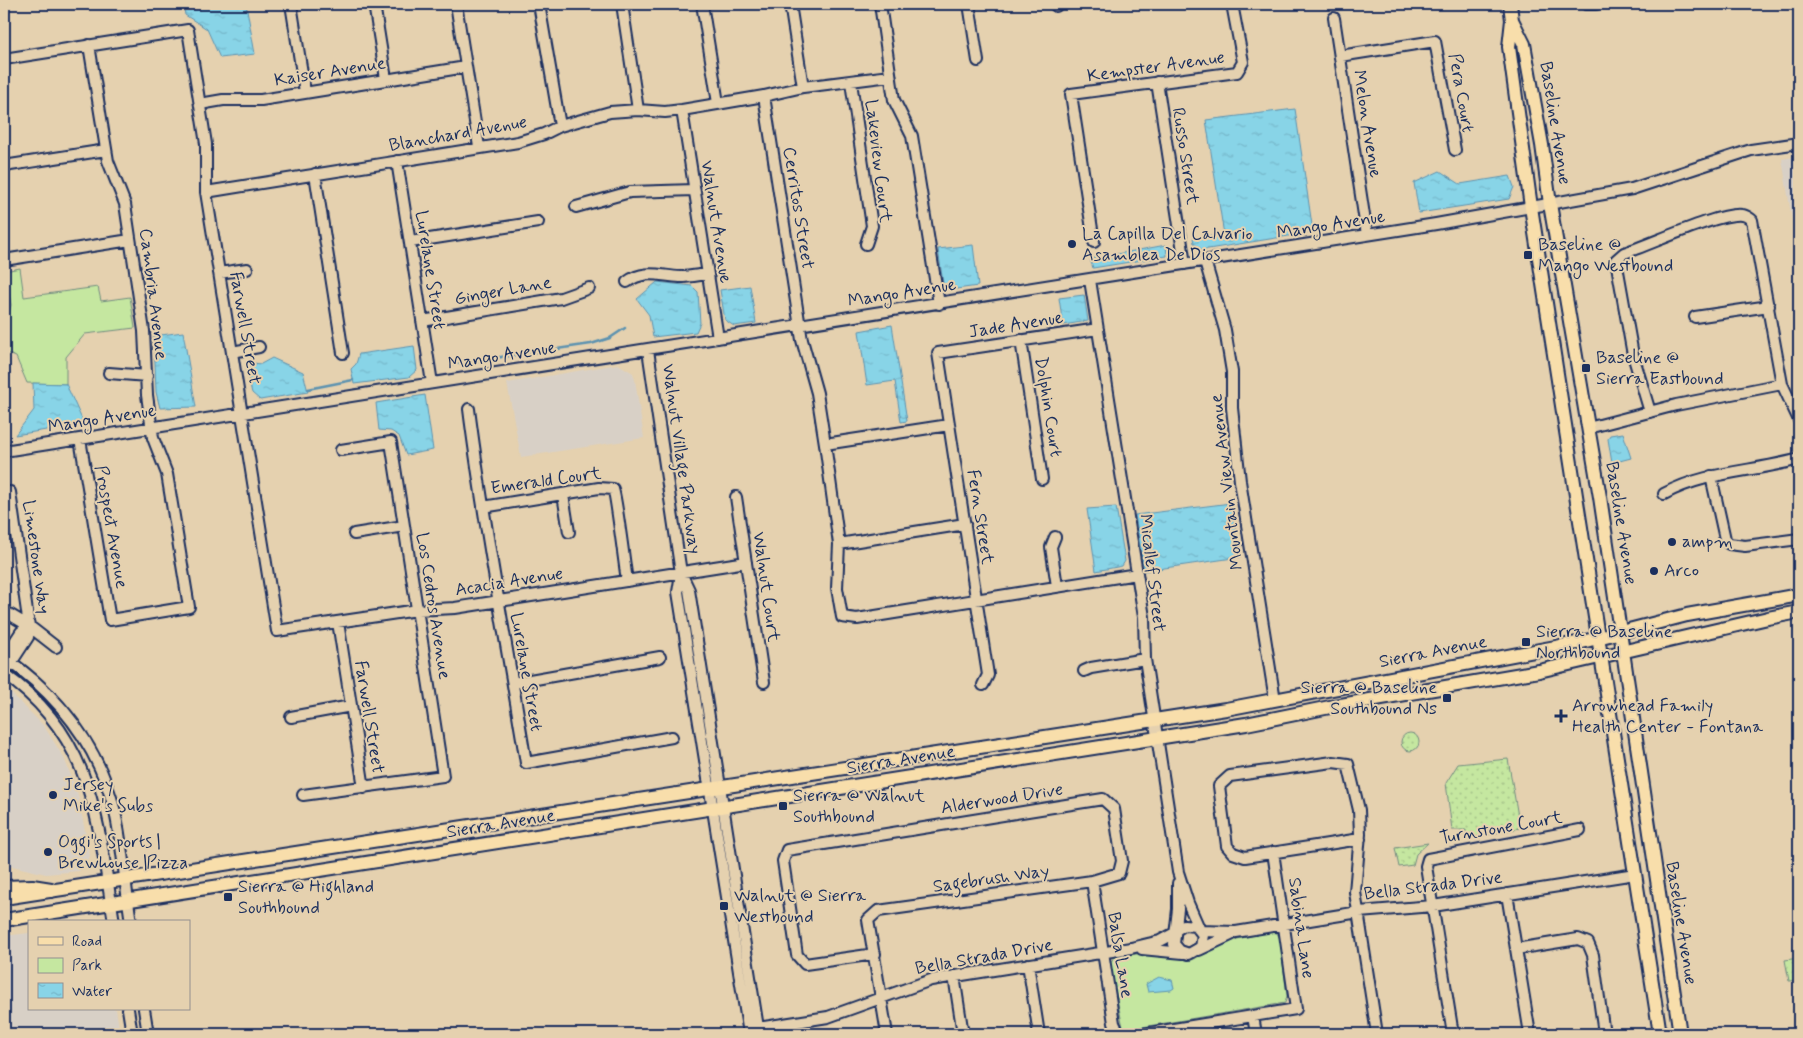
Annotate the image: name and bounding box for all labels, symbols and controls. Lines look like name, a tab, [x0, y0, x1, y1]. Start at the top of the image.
street label: Kempster Avenue	[1086, 45, 1226, 89]
street label: Kaiser Avenue	[273, 51, 387, 93]
street label: Pera Court	[1442, 52, 1480, 135]
street label: Baseline Avenue	[1533, 60, 1577, 186]
street label: Melon Avenue	[1347, 68, 1387, 180]
street label: Lakeview Court	[859, 98, 898, 224]
street label: Russo Street	[1165, 106, 1205, 207]
street label: Blanchard Avenue	[387, 110, 529, 158]
street label: Cerritos Street	[776, 145, 820, 271]
street label: Walnut Avenue	[694, 159, 738, 285]
street label: Mango Avenue	[1275, 205, 1387, 246]
street label: Lurelane Street	[409, 209, 451, 332]
place label: La Capilla Del Calvario Asamblea De Dios	[1082, 222, 1252, 267]
street label: Cambria Avenue	[133, 227, 173, 361]
place label: Baseline @ Mango Westbound	[1538, 233, 1673, 279]
marker: La Capilla Del Calvario Asamblea De Dios	[1066, 238, 1078, 250]
marker: Baseline @ Mango Westbound	[1522, 249, 1534, 261]
street label: Farwell Street	[223, 270, 267, 386]
street label: Ginger Lane	[452, 271, 554, 312]
street label: Mango Avenue	[846, 273, 958, 314]
street label: Jade Avenue	[967, 306, 1065, 344]
street label: Mango Avenue	[446, 336, 558, 377]
place label: Baseline @ Sierra Eastbound	[1596, 346, 1724, 391]
street label: Dolphin Court	[1028, 355, 1068, 459]
street label: Walnut Village Parkway	[654, 362, 706, 556]
marker: Baseline @ Sierra Eastbound	[1580, 362, 1592, 374]
street label: Mountain View Avenue	[1204, 393, 1250, 571]
street label: Mango Avenue	[46, 399, 158, 440]
street label: Baseline Avenue	[1599, 460, 1643, 586]
street label: Emerald Court	[489, 461, 603, 501]
street label: Prospect Avenue	[88, 464, 134, 591]
street label: Fern Street	[961, 468, 999, 567]
street label: Limestone Way	[16, 499, 56, 615]
street label: Micallef Street	[1133, 513, 1171, 633]
street label: Walnut Court	[746, 530, 786, 644]
place label: ampm	[1682, 530, 1733, 554]
street label: Los Cedros Avenue	[410, 531, 456, 681]
marker: ampm	[1666, 536, 1678, 548]
place label: Arco	[1664, 559, 1699, 583]
street label: Acacia Avenue	[453, 562, 565, 602]
marker: Arco	[1648, 565, 1660, 577]
street label: Lurelane Street	[504, 611, 548, 734]
place label: Sierra @ Baseline Northbound	[1536, 620, 1673, 665]
street label: Sierra Avenue	[1377, 630, 1489, 674]
marker: Sierra @ Baseline Northbound	[1520, 636, 1532, 648]
street label: Farwell Street	[348, 659, 390, 775]
place label: Sierra @ Baseline Southbound Ns	[1301, 676, 1437, 721]
marker: Sierra @ Baseline Southbound Ns	[1441, 692, 1453, 704]
place label: Arrowhead Family Health Center - Fontana	[1572, 694, 1763, 739]
marker: Arrowhead Family Health Center - Fontana	[1554, 709, 1568, 723]
street label: Sierra Avenue	[845, 740, 957, 780]
place label: Jersey Mike's Subs	[63, 773, 153, 818]
street label: Alderwood Drive	[939, 777, 1065, 821]
place label: Sierra @ Walnut Southbound	[793, 784, 925, 829]
marker: Jersey Mike's Subs	[47, 789, 59, 801]
marker: Sierra @ Walnut Southbound	[777, 800, 789, 812]
street label: Sierra Avenue	[445, 804, 557, 844]
street label: Turnstone Court	[1438, 805, 1565, 851]
place label: Oggi's Sports | Brewhouse |Pizza	[58, 830, 188, 875]
marker: Oggi's Sports | Brewhouse |Pizza	[42, 846, 54, 858]
street label: Sagebrush Way	[931, 859, 1051, 901]
street label: Baseline Avenue	[1659, 860, 1703, 986]
street label: Bella Strada Drive	[1362, 866, 1504, 906]
place label: Sierra @ Highland Southbound	[238, 875, 374, 920]
street label: Sabina Lane	[1282, 876, 1320, 980]
place label: Walnut @ Sierra Westbound	[734, 884, 866, 929]
marker: Sierra @ Highland Southbound	[222, 891, 234, 903]
marker: Walnut @ Sierra Westbound	[718, 900, 730, 912]
street label: Balsa Lane	[1101, 910, 1139, 1000]
legend	[28, 920, 190, 1010]
text: Road	[72, 932, 102, 952]
street label: Bella Strada Drive	[913, 933, 1055, 981]
text: Park	[72, 956, 102, 976]
text: Water	[72, 982, 112, 1002]

